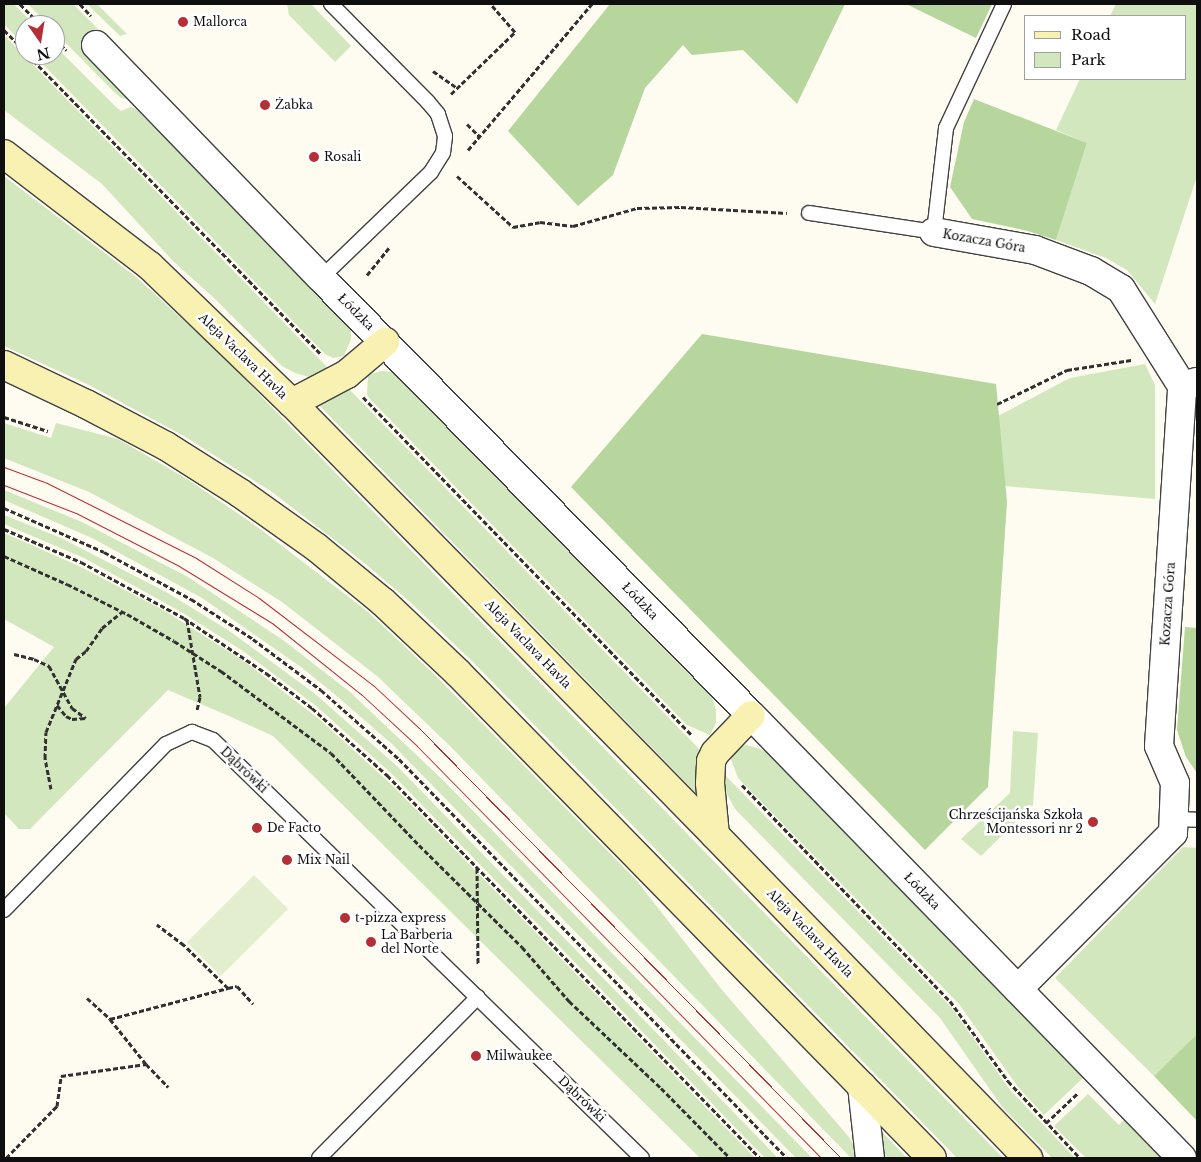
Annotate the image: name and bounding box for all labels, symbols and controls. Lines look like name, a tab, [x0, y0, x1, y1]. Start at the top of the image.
north arrow	[15, 15, 65, 65]
place label: Mallorca	[193, 15, 247, 29]
legend	[1024, 15, 1186, 80]
marker: Mallorca	[177, 16, 189, 28]
text: Road	[1071, 25, 1111, 44]
text: N	[35, 43, 52, 64]
text: Park	[1071, 50, 1106, 69]
place label: Żabka	[275, 98, 313, 112]
marker: Żabka	[259, 99, 271, 111]
place label: Rosali	[324, 150, 361, 164]
marker: Rosali	[308, 151, 320, 163]
street label: Kozacza Góra	[941, 227, 1027, 255]
street label: Łódzka	[335, 291, 377, 333]
street label: Aleja Vaclava Havla	[196, 310, 290, 402]
street label: Kozacza Góra	[1158, 562, 1178, 646]
street label: Łódzka	[619, 580, 661, 622]
street label: Aleja Vaclava Havla	[482, 597, 574, 691]
street label: Dąbrówki	[217, 744, 271, 796]
place label: Chrześcijańska Szkoła Montessori nr 2	[949, 808, 1083, 836]
marker: Chrześcijańska Szkoła Montessori nr 2	[1087, 816, 1099, 828]
place label: De Facto	[267, 821, 321, 835]
marker: De Facto	[251, 822, 263, 834]
place label: Mix Nail	[297, 853, 350, 867]
marker: Mix Nail	[281, 854, 293, 866]
street label: Łódzka	[901, 870, 943, 912]
street label: Aleja Vaclava Havla	[764, 886, 856, 980]
place label: t-pizza express	[355, 911, 446, 925]
marker: t-pizza express	[339, 912, 351, 924]
place label: La Barberia del Norte	[381, 928, 453, 956]
marker: La Barberia del Norte	[365, 936, 377, 948]
place label: Milwaukee	[486, 1049, 552, 1063]
marker: Milwaukee	[470, 1050, 482, 1062]
street label: Dąbrówki	[555, 1073, 609, 1125]

